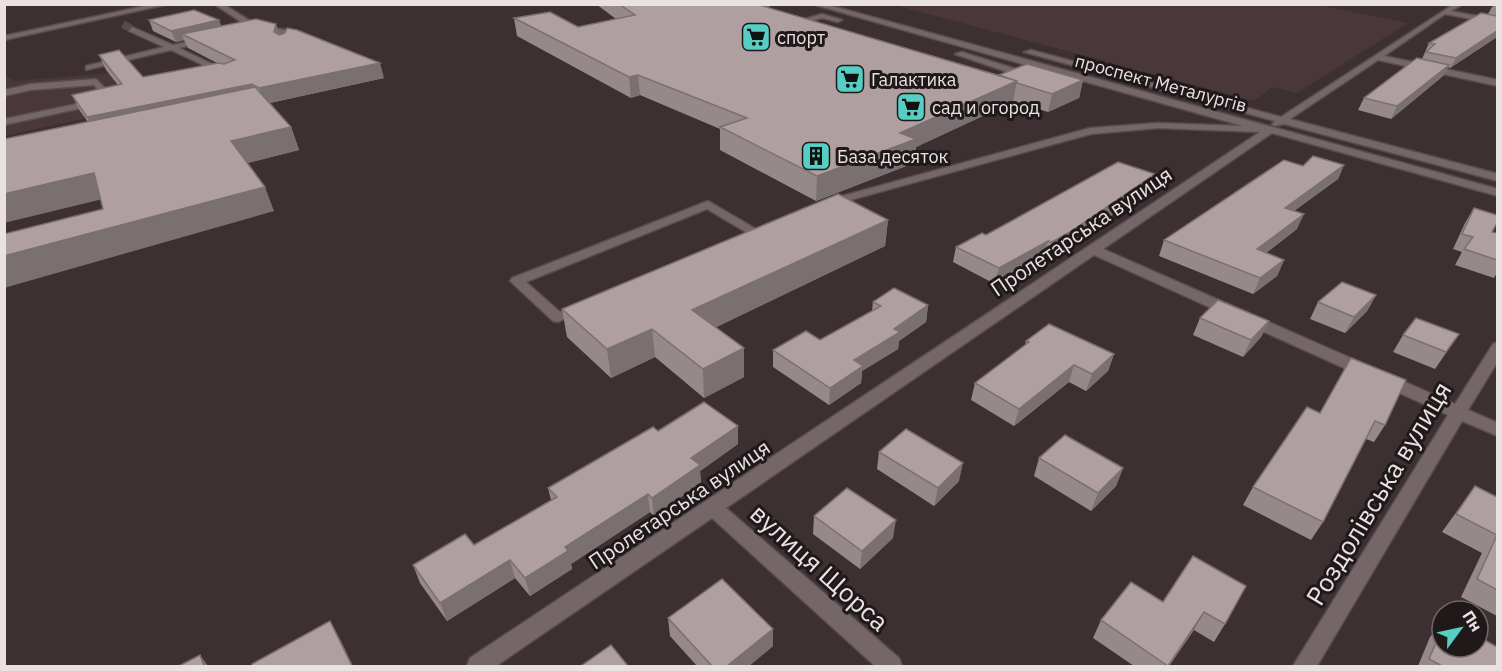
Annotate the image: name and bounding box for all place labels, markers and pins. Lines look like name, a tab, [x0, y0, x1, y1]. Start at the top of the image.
supermarket icon: спорт	[740, 21, 772, 53]
place label: спорт	[777, 26, 826, 49]
supermarket icon: Галактика	[834, 63, 866, 95]
place label: Галактика	[871, 68, 957, 91]
supermarket icon: сад и огород	[895, 91, 927, 123]
place label: сад и огород	[932, 96, 1040, 119]
building icon: База десяток	[800, 140, 832, 172]
place label: База десяток	[837, 145, 949, 168]

